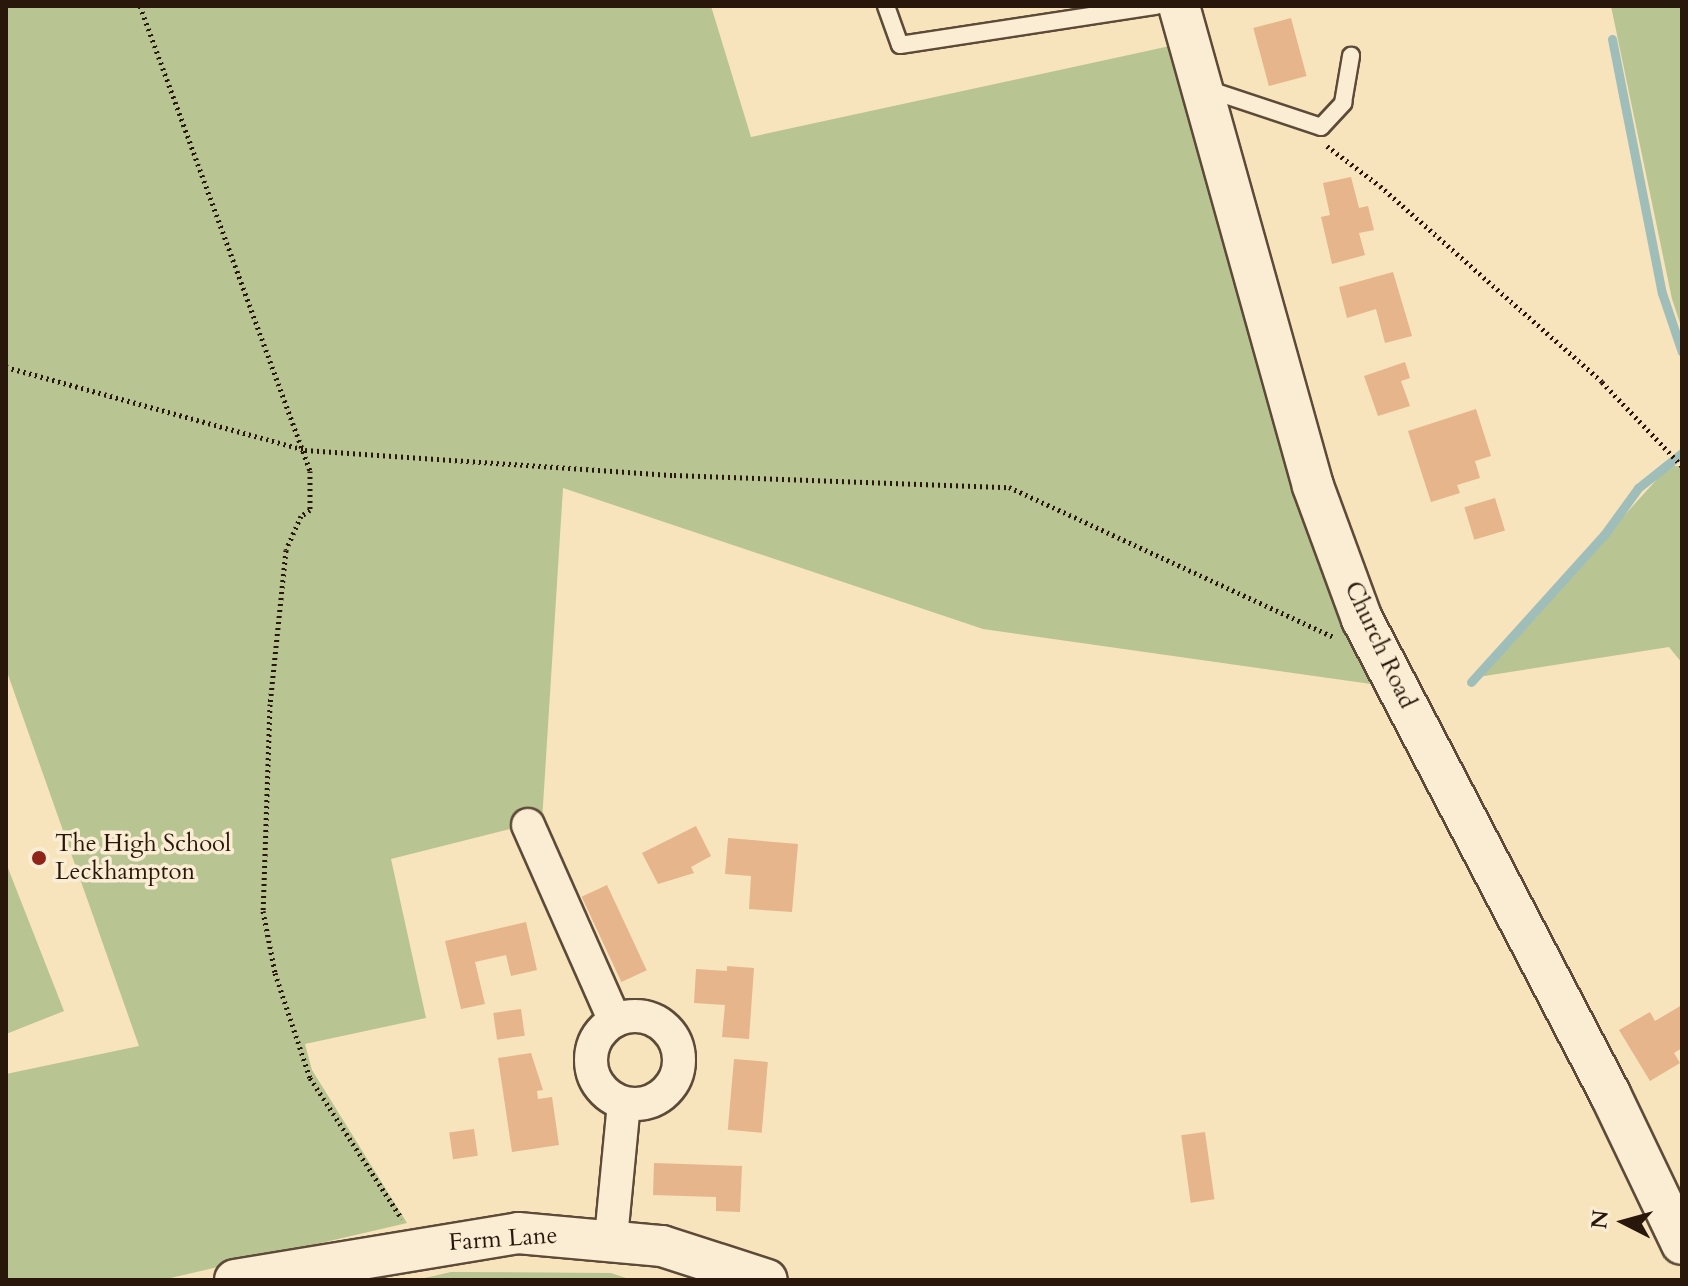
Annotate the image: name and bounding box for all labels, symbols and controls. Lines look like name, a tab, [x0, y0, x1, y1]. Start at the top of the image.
street label: Church Road	[1338, 577, 1422, 713]
place label: The High School Leckhampton	[55, 830, 231, 886]
marker: The High School Leckhampton	[30, 849, 48, 867]
north arrow	[1584, 1182, 1664, 1262]
text: N	[1584, 1208, 1616, 1231]
street label: Farm Lane	[448, 1221, 558, 1257]

